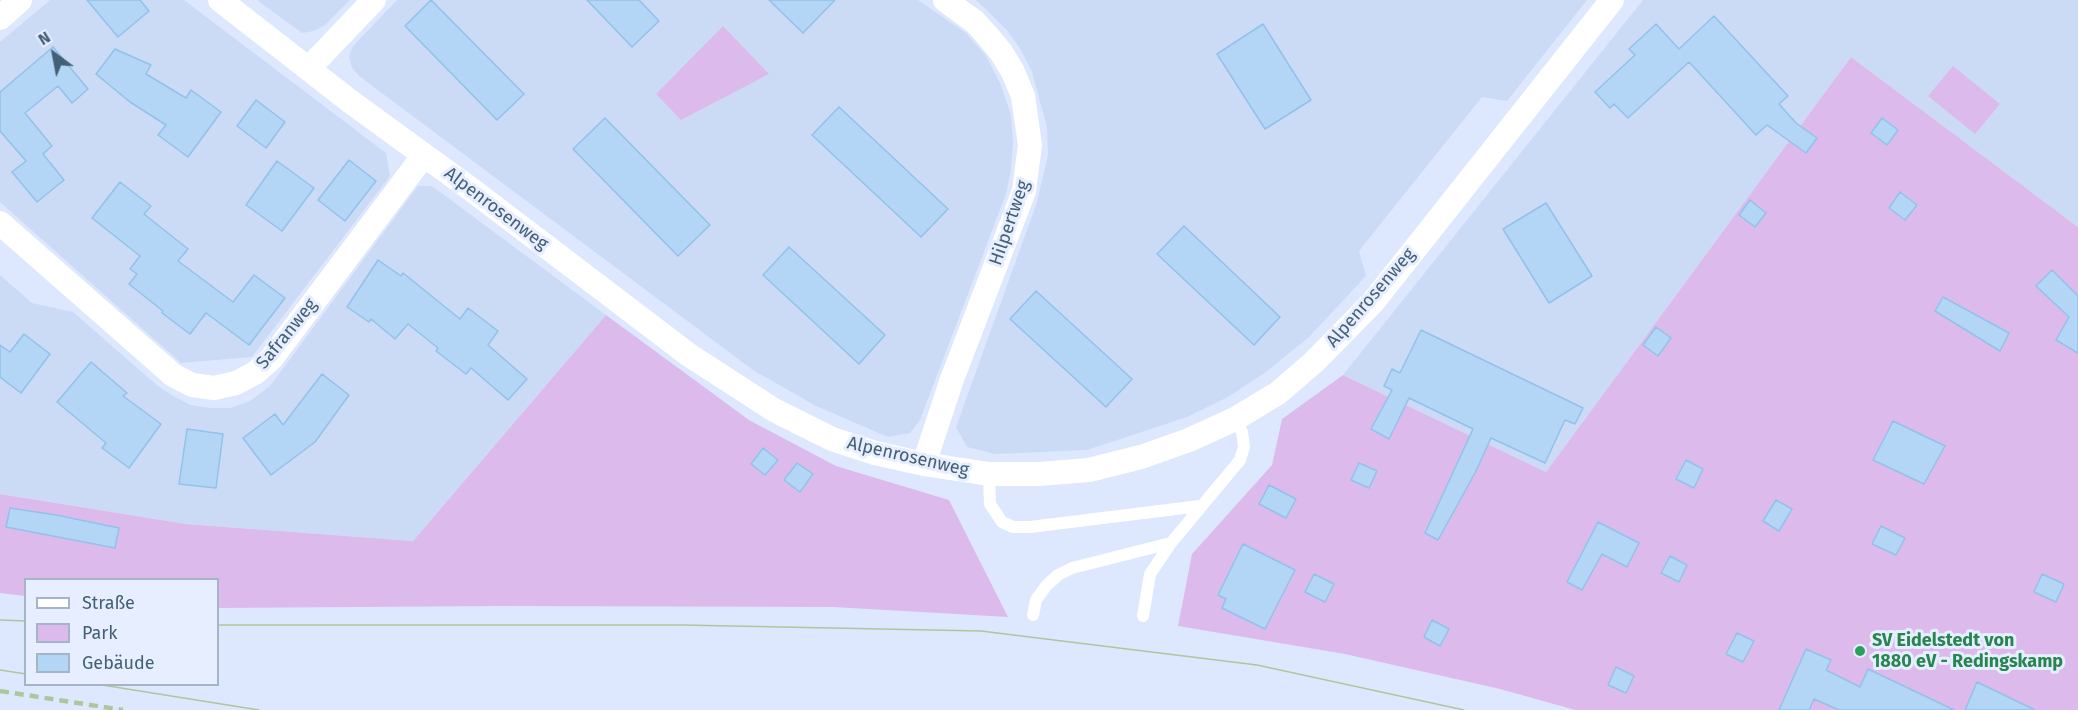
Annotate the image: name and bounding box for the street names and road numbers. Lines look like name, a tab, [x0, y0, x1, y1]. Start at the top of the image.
street label: Alpenrosenweg	[440, 163, 552, 255]
street label: Hilpertweg	[985, 178, 1035, 268]
street label: Alpenrosenweg	[1322, 244, 1420, 352]
street label: Safranweg	[252, 294, 322, 374]
street label: Alpenrosenweg	[845, 432, 971, 482]

